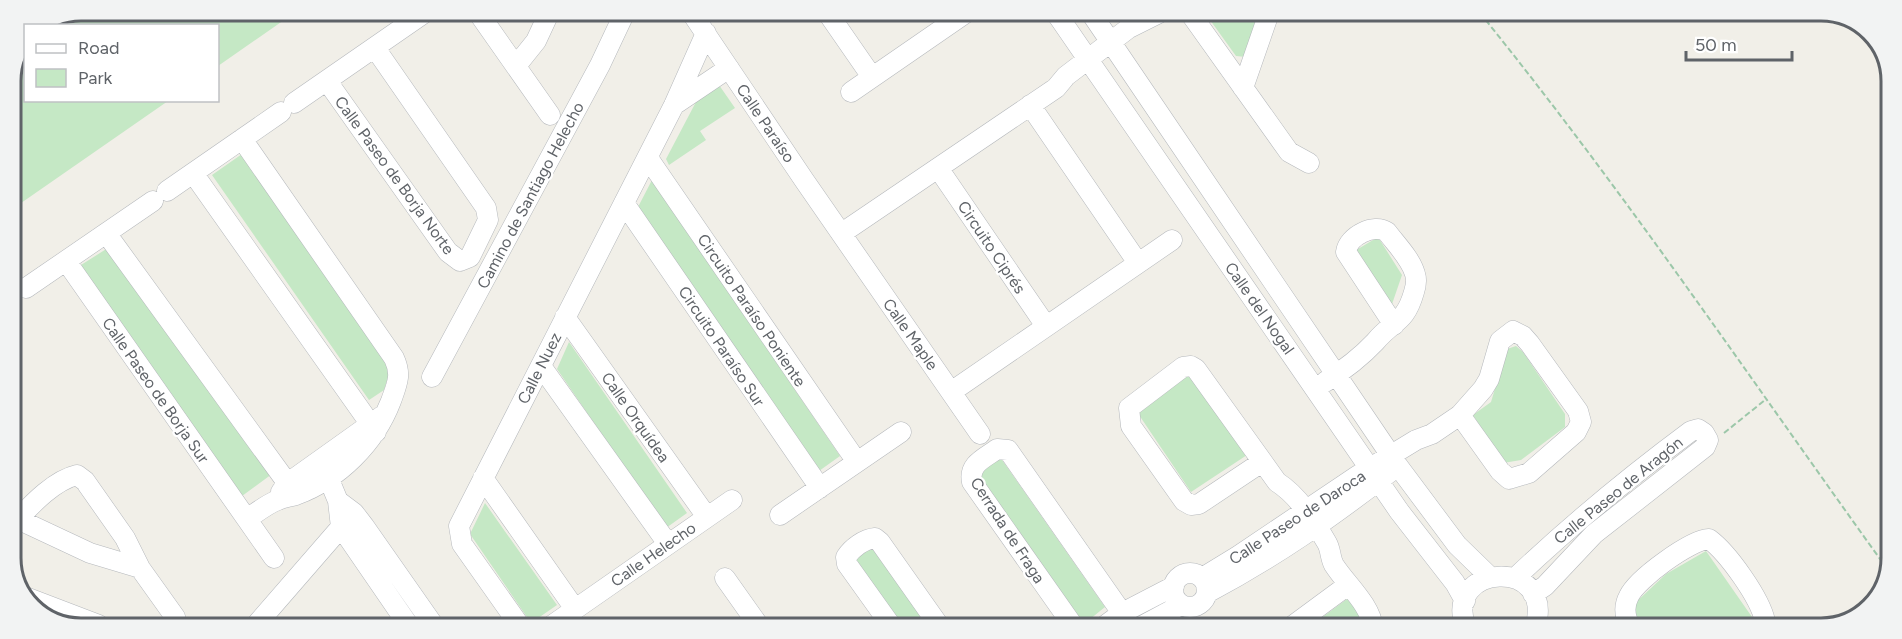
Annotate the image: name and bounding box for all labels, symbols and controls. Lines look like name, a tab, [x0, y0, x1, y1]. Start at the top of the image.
legend	[24, 24, 219, 102]
scale bar	[1686, 24, 1792, 62]
text: 50 m	[1695, 34, 1737, 56]
text: Road	[78, 37, 119, 59]
text: Park	[78, 67, 113, 89]
street label: Calle Paraíso	[732, 80, 799, 166]
street label: Calle Paseo de Borja Norte	[331, 92, 459, 258]
street label: Camino de Santiago Helecho	[473, 99, 588, 292]
street label: Circuito Ciprés	[954, 197, 1030, 297]
street label: Circuito Paraíso Poniente	[693, 230, 810, 390]
street label: Calle del Nogal	[1221, 259, 1298, 358]
street label: Circuito Paraíso Sur	[674, 283, 769, 410]
street label: Calle Maple	[879, 295, 942, 374]
street label: Calle Paseo de Borja Sur	[98, 314, 213, 467]
street label: Calle Nuez	[513, 329, 566, 407]
street label: Calle Orquídea	[598, 369, 674, 466]
street label: Calle Paseo de Aragón	[1550, 433, 1687, 548]
street label: Calle Paseo de Daroca	[1225, 466, 1369, 569]
street label: Cerrada de Fraga	[966, 474, 1049, 587]
street label: Calle Helecho	[607, 518, 699, 591]

